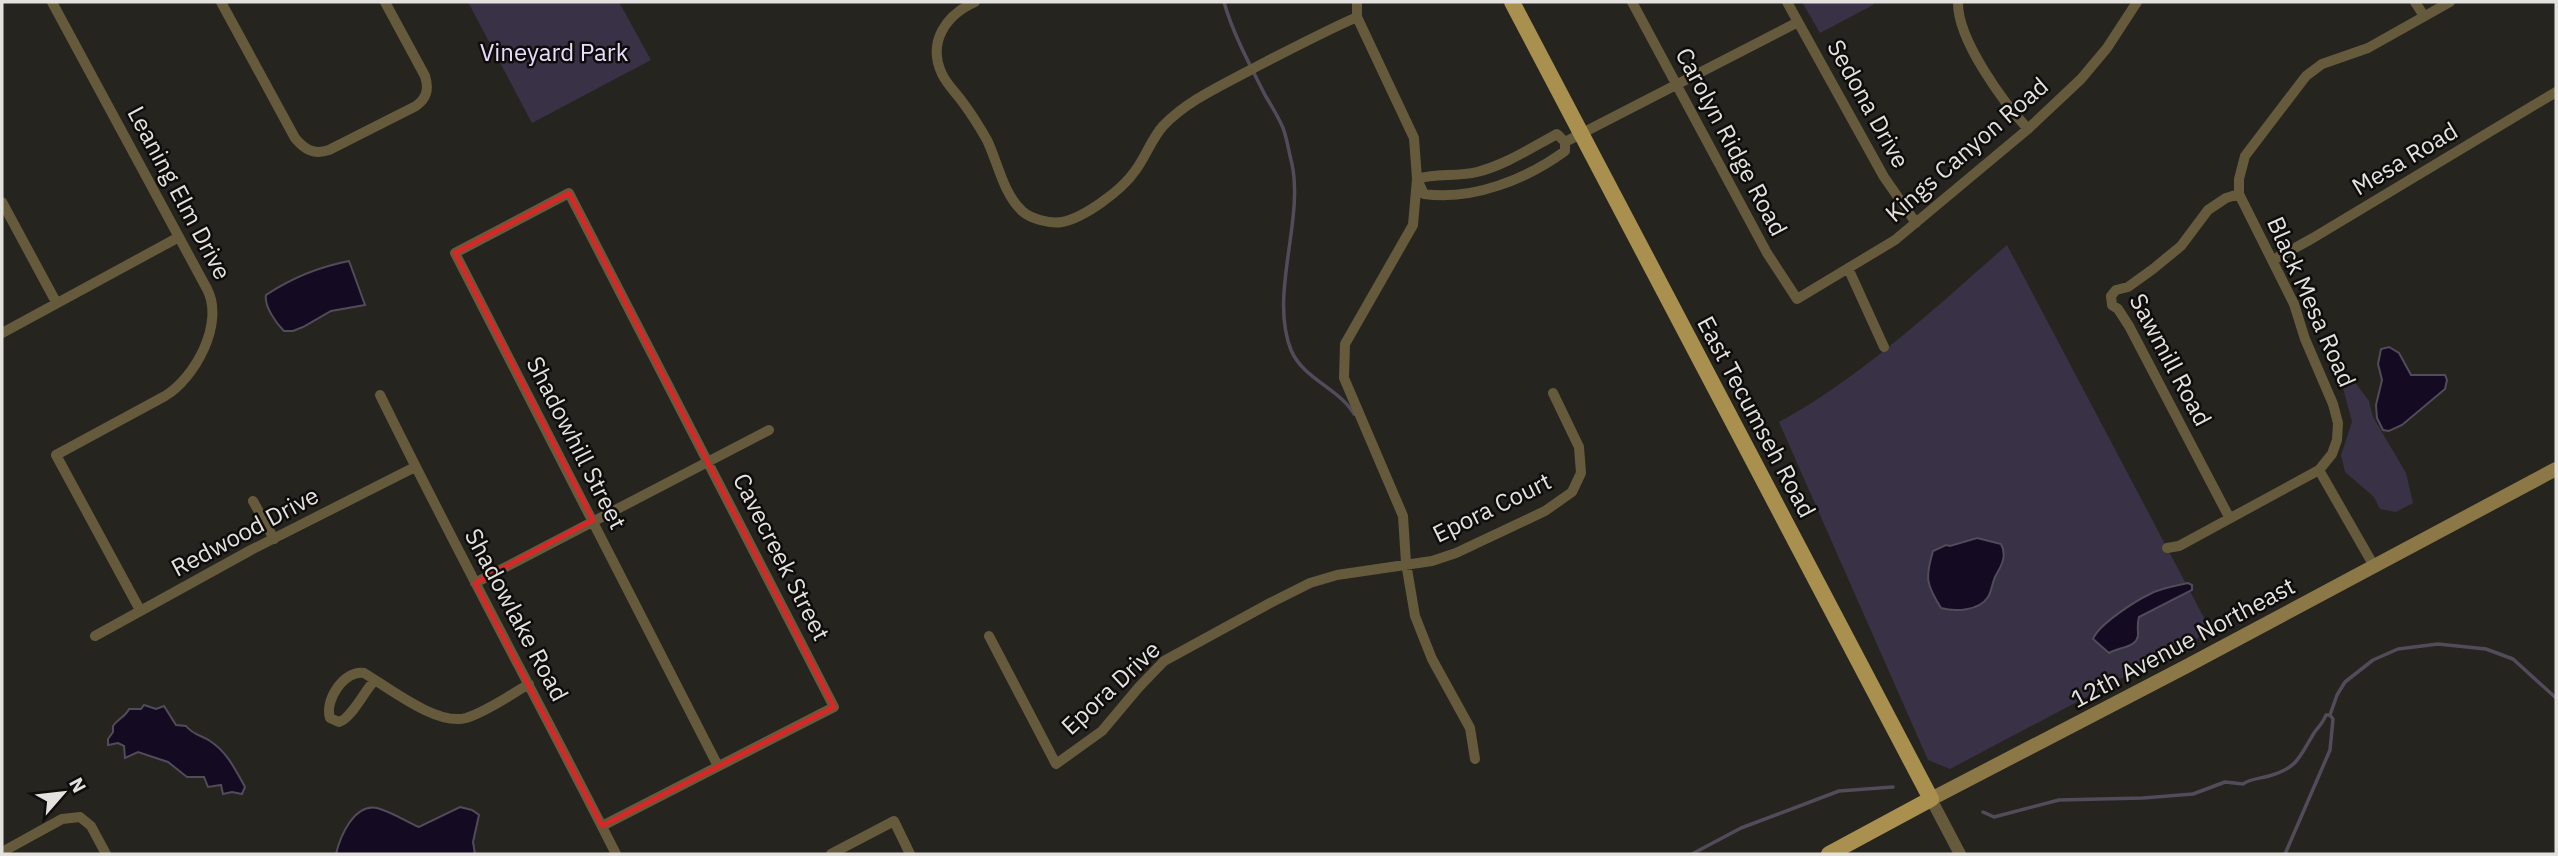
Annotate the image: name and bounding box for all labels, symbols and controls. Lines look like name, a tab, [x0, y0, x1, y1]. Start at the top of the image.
street label: Sedona Drive	[1820, 34, 1917, 173]
park label: Vineyard Park	[480, 36, 629, 68]
street label: Carolyn Ridge Road	[1669, 42, 1795, 241]
street label: Kings Canyon Road	[1878, 70, 2055, 229]
street label: Leaning Elm Drive	[121, 100, 239, 285]
street label: Mesa Road	[2346, 114, 2463, 202]
street label: Black Mesa Road	[2260, 211, 2364, 392]
street label: Sawmill Road	[2123, 288, 2219, 431]
street label: East Tecumseh Road	[1690, 310, 1824, 523]
street label: Shadowhill Street	[519, 351, 634, 535]
street label: Epora Court	[1427, 465, 1556, 550]
street label: Cavecreek Street	[726, 467, 838, 646]
street label: Redwood Drive	[165, 479, 324, 583]
street label: Shadowlake Road	[458, 522, 576, 707]
street label: 12th Avenue Northeast	[2065, 569, 2300, 715]
street label: Epora Drive	[1054, 633, 1167, 741]
north arrow	[28, 758, 98, 828]
text: N	[64, 773, 92, 797]

